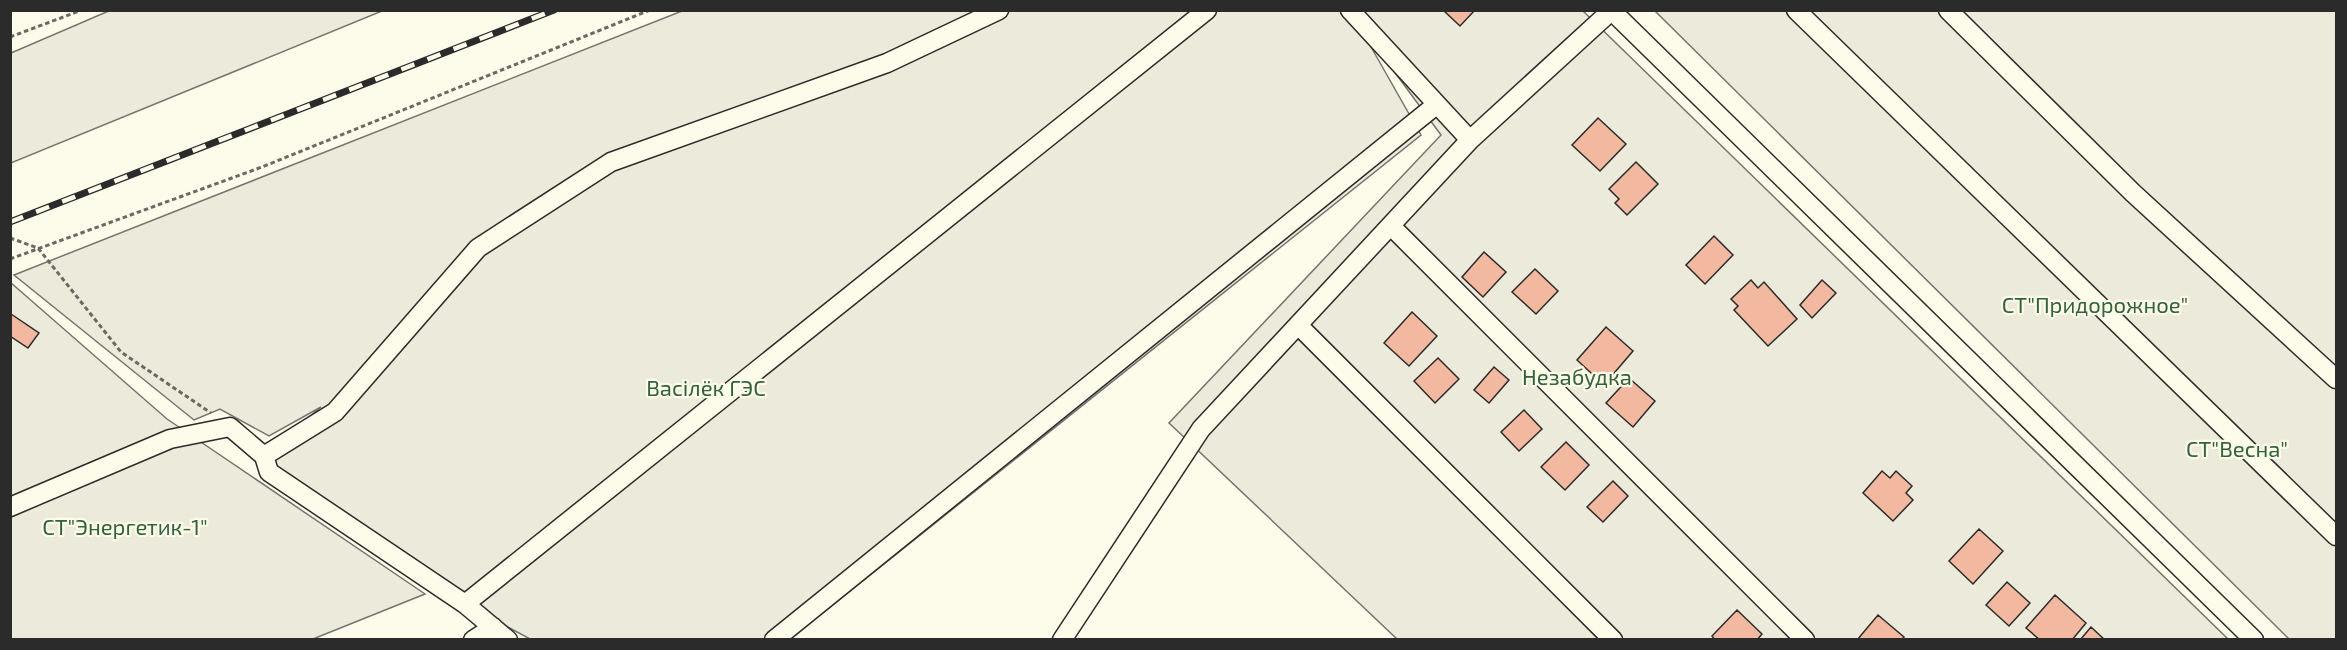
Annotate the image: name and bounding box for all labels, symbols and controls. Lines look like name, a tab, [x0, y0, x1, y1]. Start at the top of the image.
park label: СТ"Придорожное"	[2002, 291, 2188, 317]
park label: Незабудка	[1522, 363, 1632, 390]
park label: Васілёк ГЭС	[646, 374, 766, 400]
park label: СТ"Весна"	[2186, 435, 2288, 461]
park label: СТ"Энергетик-1"	[42, 513, 208, 539]

